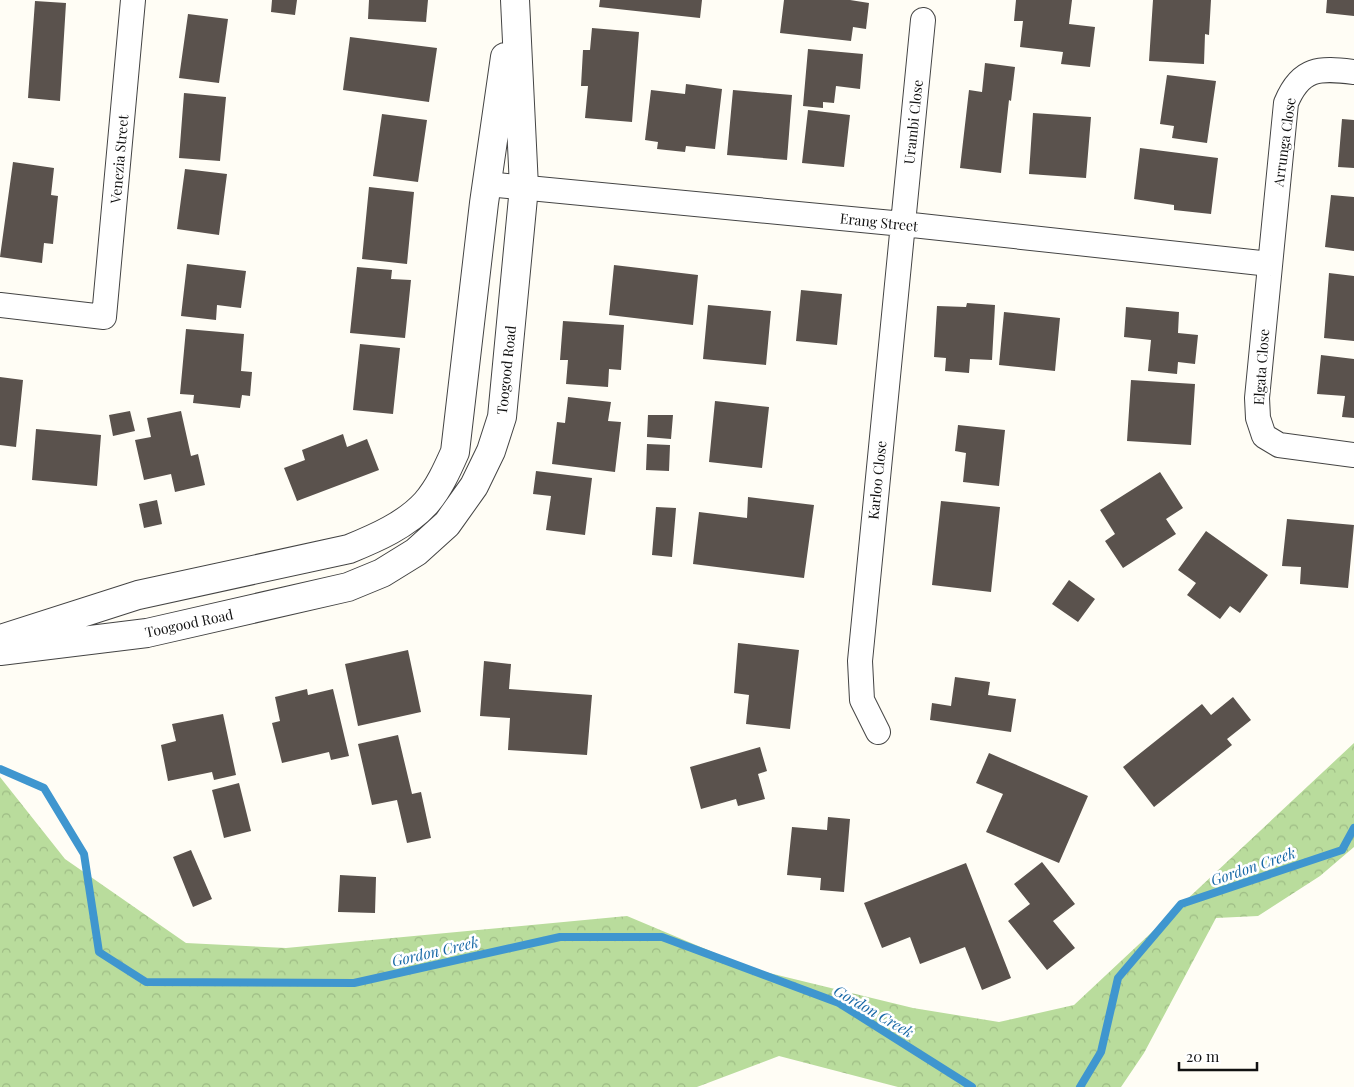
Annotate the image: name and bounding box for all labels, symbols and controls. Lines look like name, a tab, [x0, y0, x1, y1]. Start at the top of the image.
street label: Urambi Close	[899, 79, 927, 165]
street label: Arrunga Close	[1268, 96, 1300, 189]
street label: Venezia Street	[106, 113, 132, 205]
street label: Erang Street	[839, 208, 920, 236]
street label: Toogood Road	[492, 324, 520, 416]
street label: Elgata Close	[1249, 328, 1273, 406]
street label: Karloo Close	[863, 440, 891, 520]
street label: Toogood Road	[143, 604, 235, 642]
water label: Gordon Creek	[1208, 842, 1298, 890]
water label: Gordon Creek	[390, 931, 481, 971]
water label: Gordon Creek	[831, 980, 918, 1042]
scale bar	[1179, 1040, 1256, 1072]
text: 20 m	[1186, 1046, 1220, 1066]

